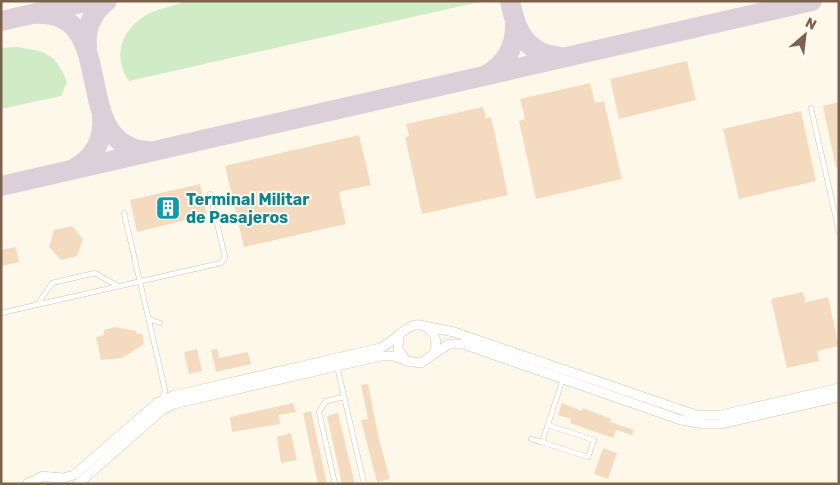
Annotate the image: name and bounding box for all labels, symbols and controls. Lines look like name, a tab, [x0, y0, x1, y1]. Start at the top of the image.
north arrow	[780, 10, 830, 60]
text: N	[802, 14, 819, 34]
place label: Terminal Militar de Pasajeros	[186, 190, 310, 227]
building icon: Terminal Militar de Pasajeros	[155, 195, 181, 221]

